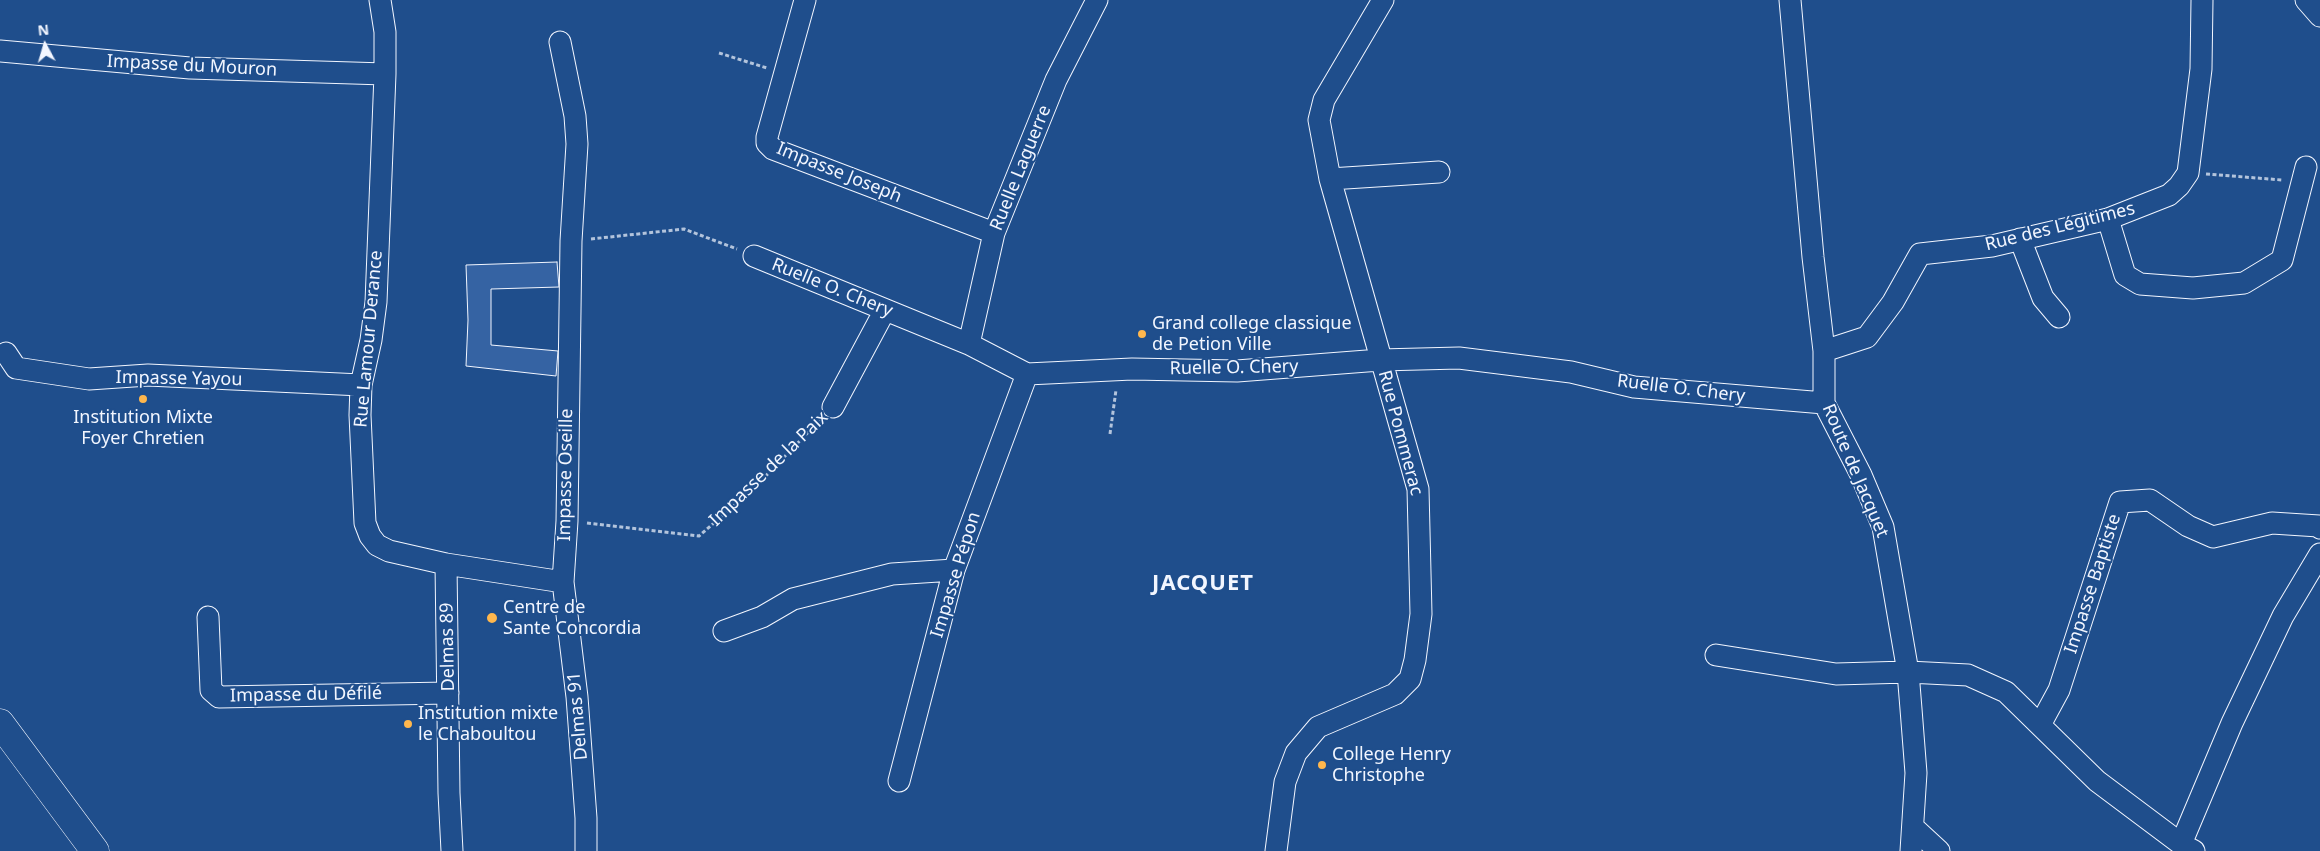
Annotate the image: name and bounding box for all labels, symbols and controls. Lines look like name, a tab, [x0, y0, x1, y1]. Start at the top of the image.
north arrow	[20, 20, 70, 70]
text: N	[37, 20, 50, 40]
street label: Impasse du Mouron	[106, 51, 278, 81]
street label: Ruelle Laguerre	[986, 102, 1056, 234]
street label: Impasse Joseph	[773, 138, 905, 208]
street label: Rue des Légitimes	[1983, 198, 2137, 256]
street label: Rue Lamour Derance	[350, 249, 388, 429]
street label: Ruelle O. Chery	[768, 254, 896, 322]
place label: Grand college classique de Petion Ville	[1152, 313, 1352, 356]
marker: Grand college classique de Petion Ville	[1136, 328, 1148, 340]
street label: Ruelle O. Chery	[1169, 356, 1299, 380]
street label: Impasse Yayou	[115, 367, 243, 391]
street label: Rue Pommerac	[1373, 368, 1427, 498]
street label: Ruelle O. Chery	[1616, 370, 1746, 408]
marker: Institution Mixte Foyer Chretien	[137, 393, 149, 405]
street label: Route de Jacquet	[1817, 401, 1893, 541]
place label: Institution Mixte Foyer Chretien	[73, 407, 213, 449]
street label: Impasse de la Paix	[705, 407, 833, 531]
street label: Impasse Oseille	[554, 408, 578, 542]
street label: Impasse Pépon	[927, 510, 985, 640]
street label: Impasse Baptiste	[2060, 511, 2126, 657]
district label: JACQUET	[1151, 571, 1255, 597]
place label: Centre de Sante Concordia	[503, 597, 641, 640]
street label: Delmas 89	[436, 602, 460, 692]
marker: Centre de Sante Concordia	[485, 611, 499, 625]
street label: Delmas 91	[563, 671, 593, 761]
street label: Impasse du Défilé	[230, 683, 382, 707]
place label: Institution mixte le Chaboultou	[418, 703, 558, 746]
marker: Institution mixte le Chaboultou	[402, 718, 414, 730]
place label: College Henry Christophe	[1332, 744, 1451, 786]
marker: College Henry Christophe	[1316, 759, 1328, 771]

